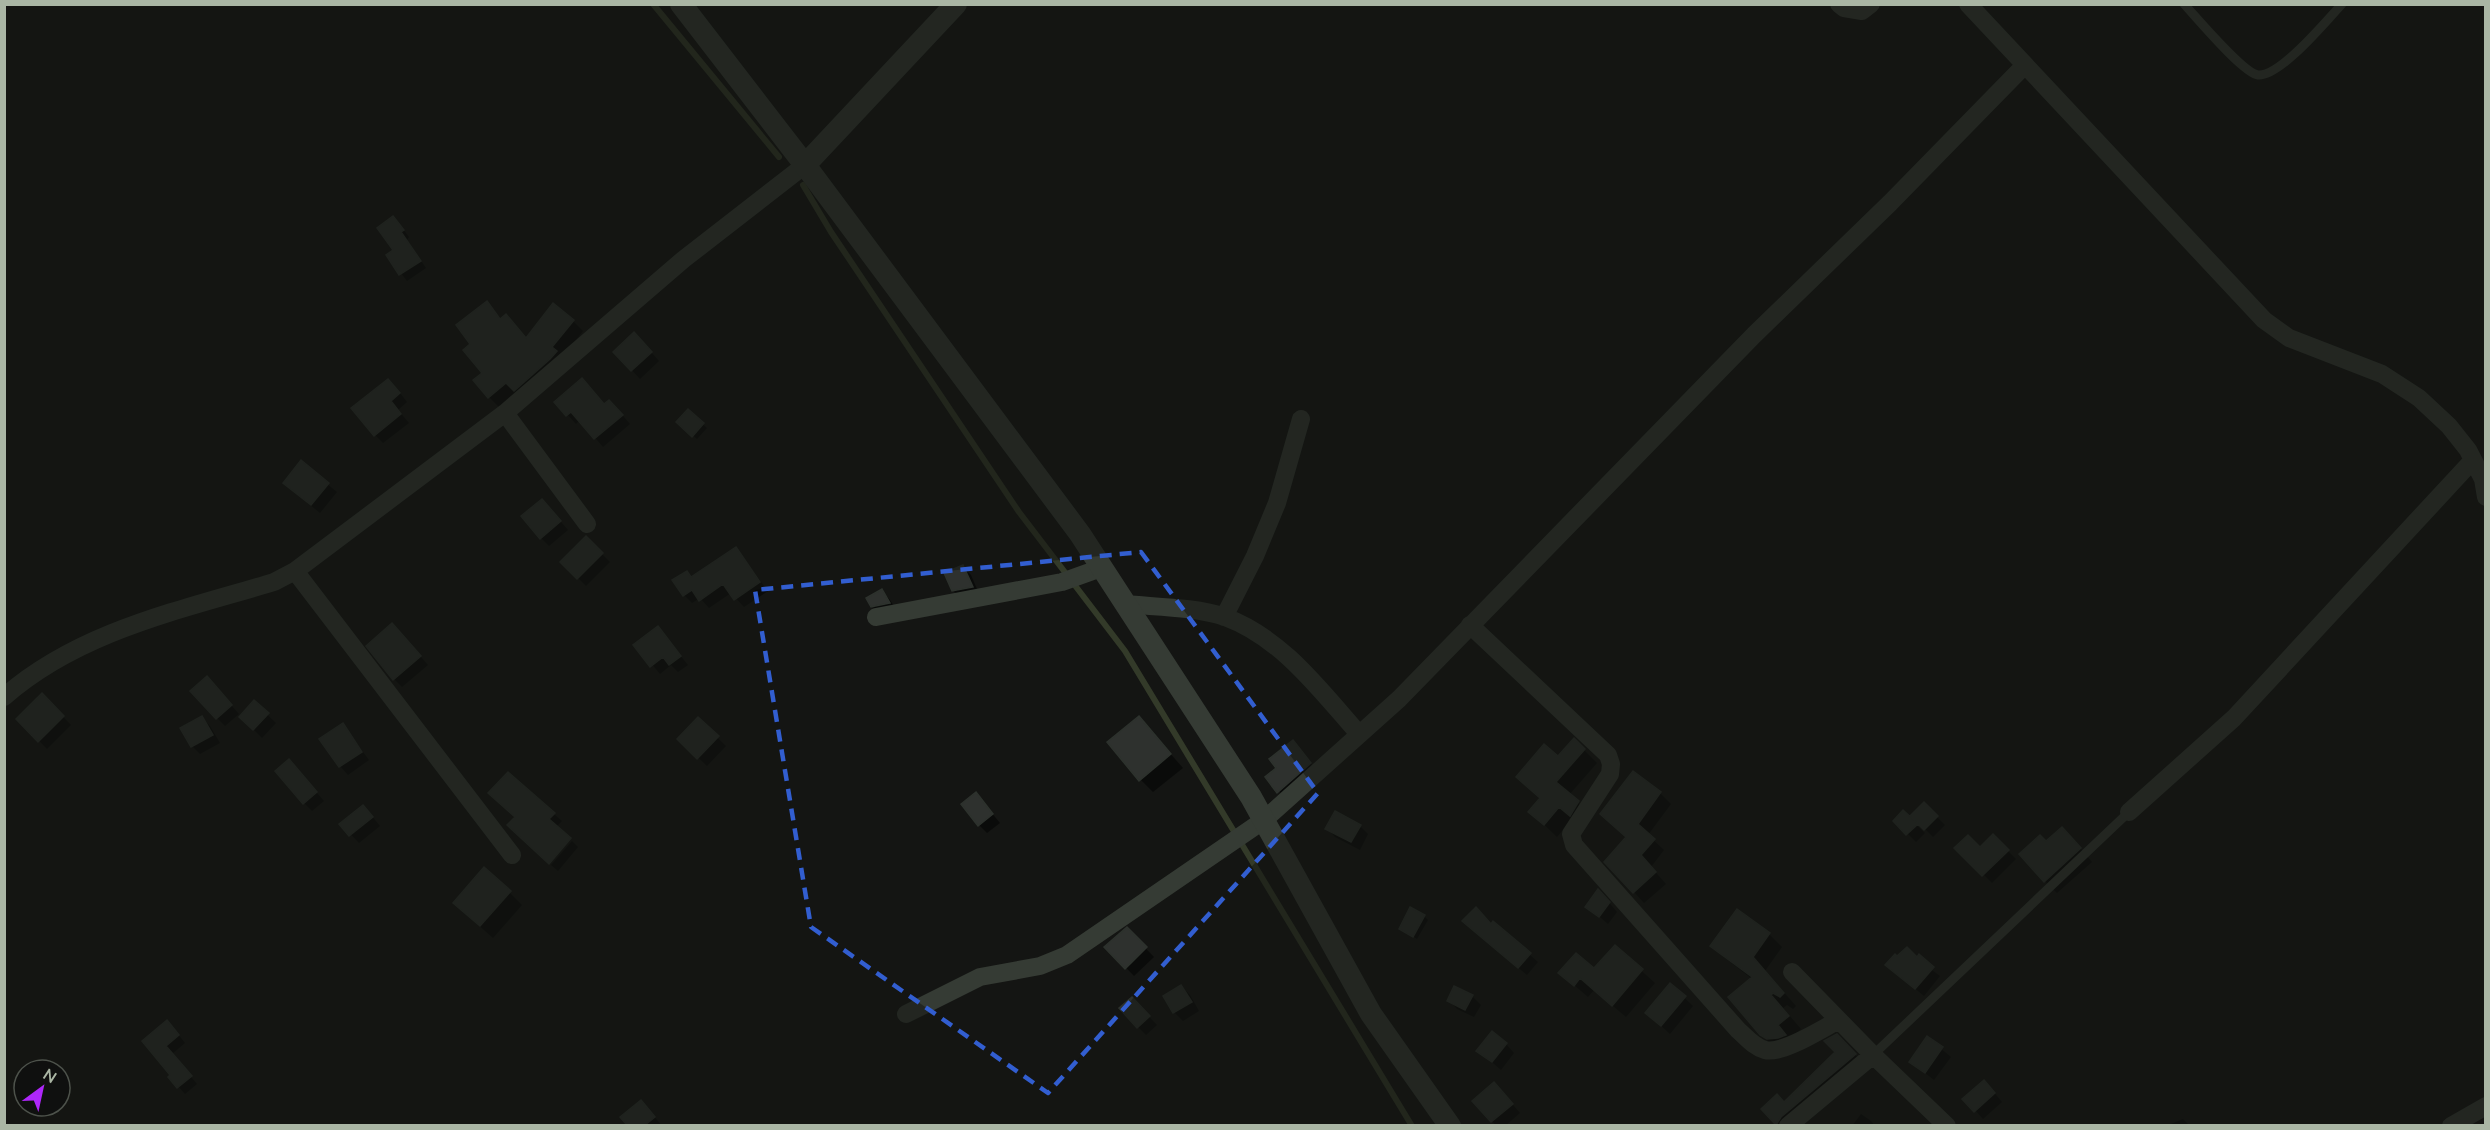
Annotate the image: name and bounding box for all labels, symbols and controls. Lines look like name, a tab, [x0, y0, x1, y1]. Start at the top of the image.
north arrow	[12, 1058, 72, 1118]
text: N	[40, 1064, 61, 1087]

